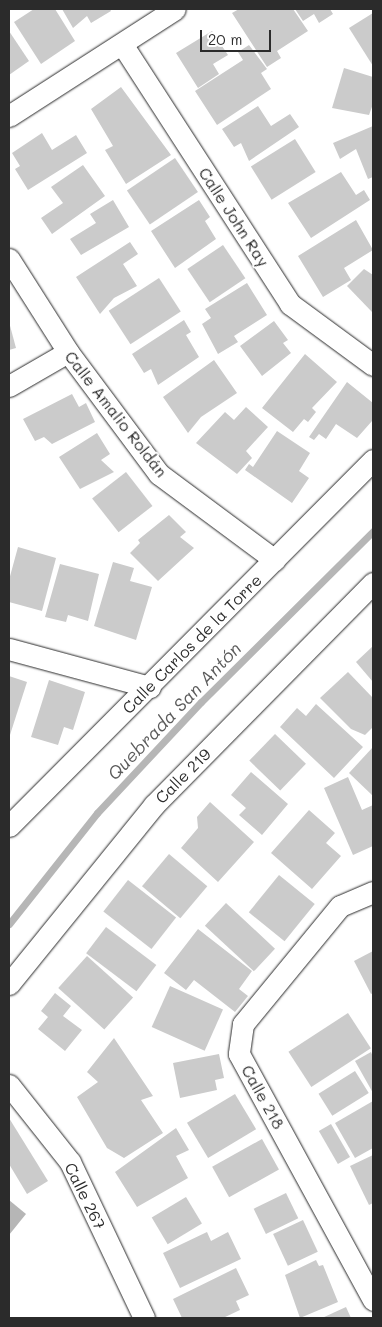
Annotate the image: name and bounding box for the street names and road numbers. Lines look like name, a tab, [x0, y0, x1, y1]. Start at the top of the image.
street label: Calle John Ray	[195, 164, 273, 270]
street label: Calle Amalio Roldán	[61, 347, 171, 481]
street label: Calle Carlos de la Torre	[118, 570, 266, 718]
street label: Calle 219	[151, 744, 215, 808]
street label: Calle 218	[238, 1062, 288, 1132]
street label: Calle 267	[61, 1159, 109, 1233]

